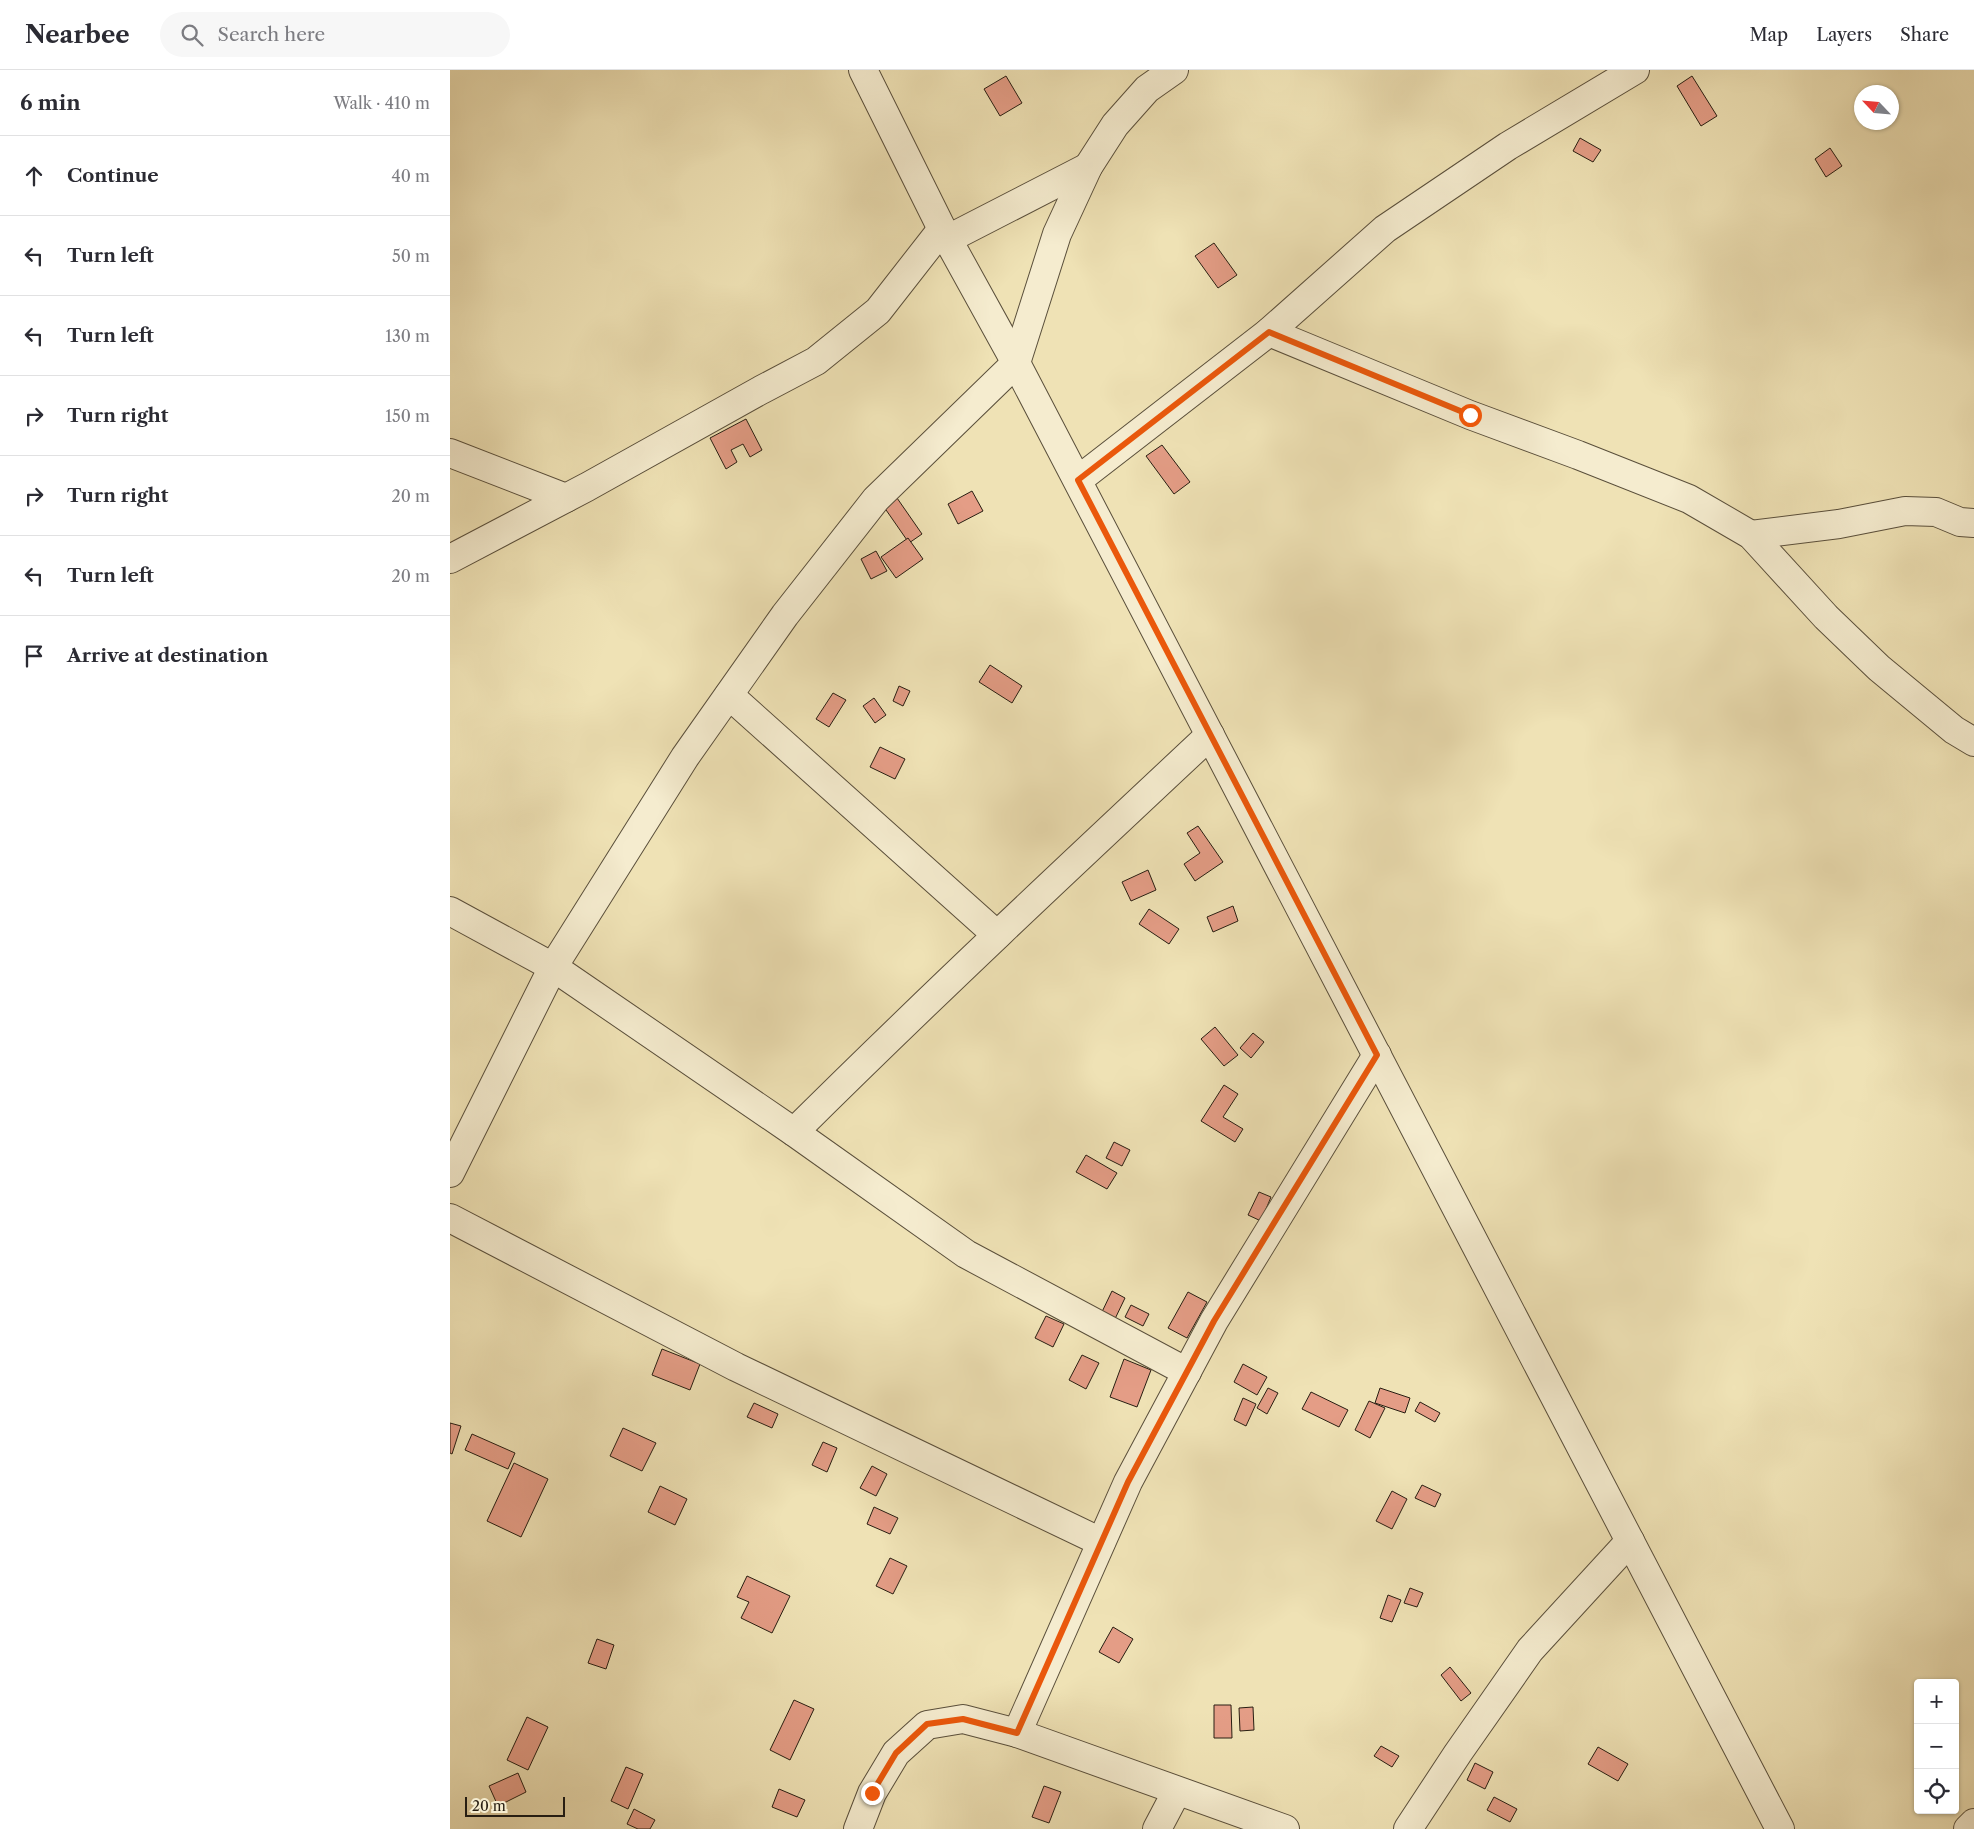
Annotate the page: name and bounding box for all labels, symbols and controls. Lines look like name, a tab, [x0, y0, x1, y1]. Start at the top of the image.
search box	[160, 12, 510, 57]
text: Nearbee	[25, 20, 130, 49]
icon: search	[178, 21, 206, 49]
text: Search here	[218, 23, 325, 46]
text: Map	[1750, 24, 1788, 46]
text: Layers	[1816, 24, 1872, 46]
text: Share	[1900, 24, 1949, 46]
north arrow	[1854, 85, 1899, 130]
text: 6 min	[20, 90, 81, 115]
text: Walk · 410 m	[333, 93, 430, 113]
icon: ahead	[20, 162, 48, 190]
text: Continue	[67, 164, 159, 187]
text: 40 m	[391, 166, 430, 186]
icon: left	[20, 242, 48, 270]
text: Turn left	[67, 244, 154, 267]
text: 50 m	[392, 246, 430, 266]
icon: left	[20, 322, 48, 350]
text: Turn left	[67, 324, 154, 347]
text: 130 m	[385, 326, 430, 346]
icon: right	[20, 402, 48, 430]
text: Turn right	[67, 404, 168, 427]
route start	[1459, 404, 1482, 427]
text: 150 m	[385, 406, 430, 426]
icon: right	[20, 482, 48, 510]
text: Turn right	[67, 484, 168, 507]
text: 20 m	[391, 486, 430, 506]
icon: left	[20, 562, 48, 590]
text: Turn left	[67, 564, 154, 587]
text: 20 m	[391, 566, 430, 586]
icon: arrive	[20, 642, 48, 670]
text: Arrive at destination	[67, 644, 268, 667]
map controls	[1914, 1679, 1959, 1814]
button: +	[1914, 1679, 1959, 1724]
button: −	[1914, 1724, 1959, 1769]
button: locate	[1914, 1769, 1959, 1814]
route end	[861, 1782, 884, 1805]
scale bar	[465, 1794, 565, 1817]
text: 20 m	[472, 1797, 506, 1815]

